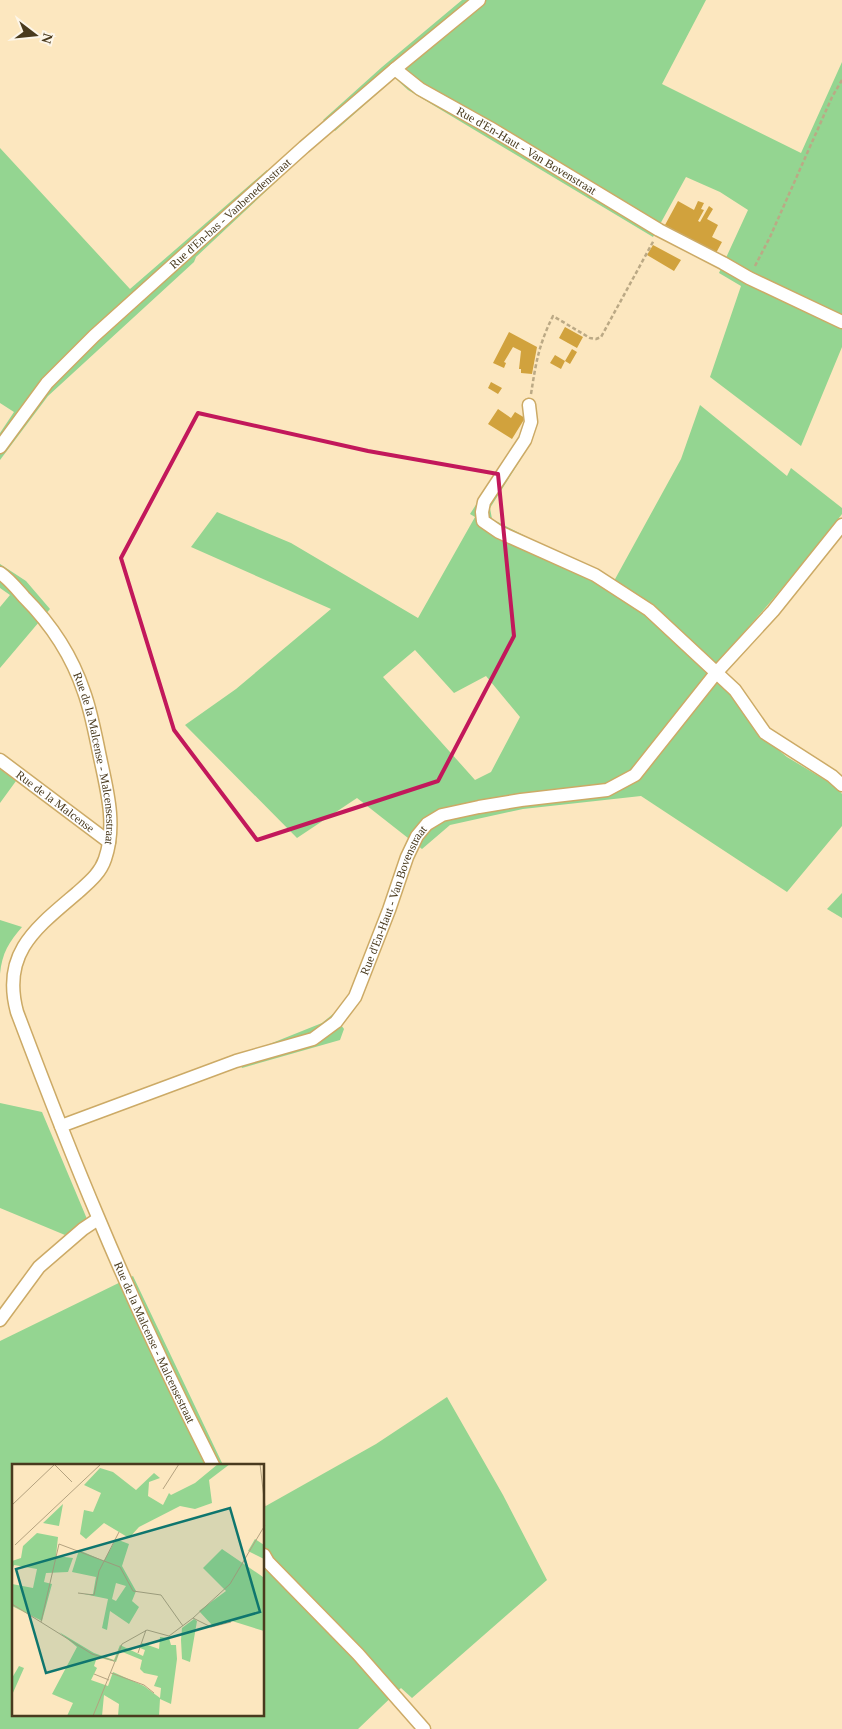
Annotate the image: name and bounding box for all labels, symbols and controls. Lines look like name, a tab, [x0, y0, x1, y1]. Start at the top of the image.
north arrow	[10, 10, 60, 60]
text: N	[38, 32, 56, 45]
street label: Rue d'En-Haut - Van Bovenstraat	[454, 104, 599, 198]
street label: Rue d'En-bas - Vanbenedenstraat	[167, 155, 294, 272]
street label: Rue de la Malcense - Malcensestraat	[70, 670, 117, 847]
street label: Rue de la Malcense	[13, 768, 97, 835]
street label: Rue d'En-Haut - Van Bovenstraat	[357, 822, 430, 977]
street label: Rue de la Malcense - Malcensestraat	[111, 1260, 198, 1426]
inset map	[12, 1464, 265, 1716]

